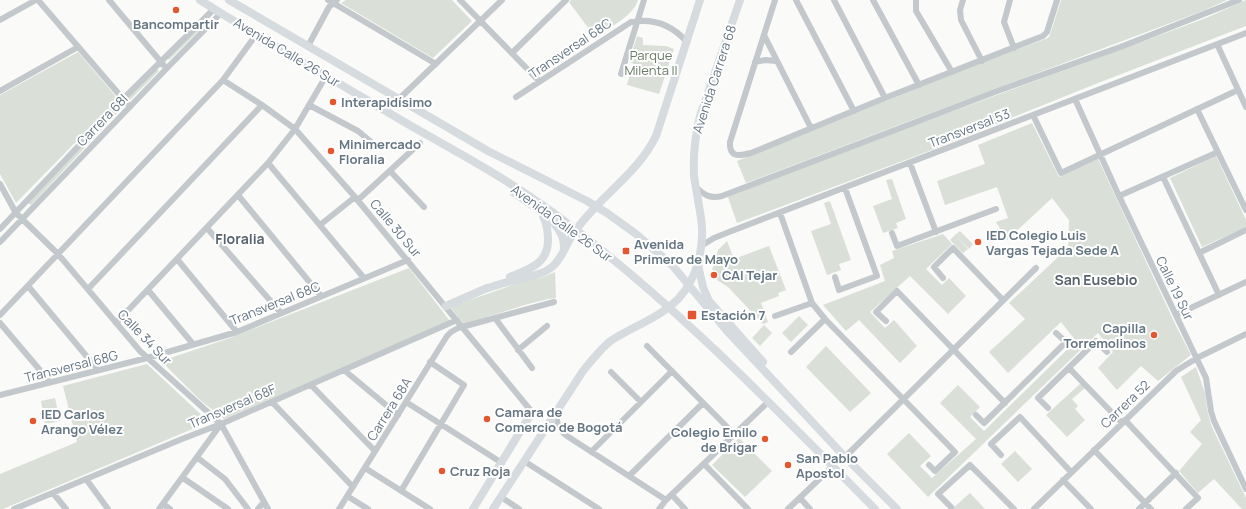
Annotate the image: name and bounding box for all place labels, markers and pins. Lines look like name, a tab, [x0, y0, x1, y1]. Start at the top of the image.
marker: Bancompartir	[171, 5, 181, 15]
place label: Bancompartir	[133, 15, 219, 33]
place label: Interapidísimo	[341, 93, 432, 111]
marker: Interapidísimo	[328, 97, 338, 107]
place label: Minimercado Floralia	[339, 135, 421, 168]
marker: Minimercado Floralia	[326, 146, 336, 156]
place label: IED Colegio Luis Vargas Tejada Sede A	[986, 226, 1119, 259]
place label: Avenida Primero de Mayo	[634, 235, 738, 268]
marker: IED Colegio Luis Vargas Tejada Sede A	[973, 237, 983, 247]
marker: Avenida Primero de Mayo	[621, 246, 631, 256]
place label: CAI Tejar	[722, 266, 777, 284]
marker: CAI Tejar	[709, 270, 719, 280]
place label: Estación 7	[701, 306, 765, 324]
marker: Estación 7	[686, 309, 698, 321]
place label: Capilla Torremolinos	[1063, 319, 1146, 352]
marker: Capilla Torremolinos	[1149, 330, 1159, 340]
place label: Camara de Comercio de Bogotá	[495, 403, 623, 436]
place label: IED Carlos Arango Vélez	[41, 405, 123, 438]
marker: Camara de Comercio de Bogotá	[482, 414, 492, 424]
marker: IED Carlos Arango Vélez	[28, 416, 38, 426]
place label: Colegio Emilo de Brigar	[671, 423, 757, 456]
marker: Colegio Emilo de Brigar	[760, 434, 770, 444]
place label: San Pablo Apostol	[796, 449, 858, 482]
marker: San Pablo Apostol	[783, 460, 793, 470]
place label: Cruz Roja	[450, 462, 510, 480]
marker: Cruz Roja	[437, 466, 447, 476]

